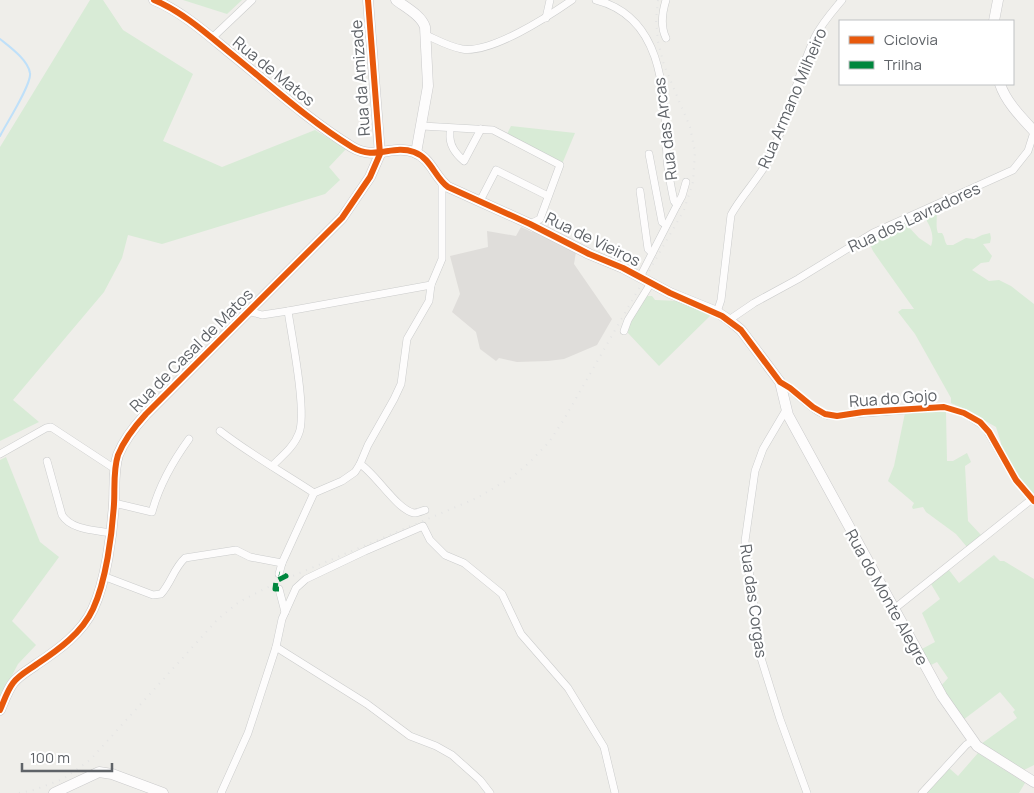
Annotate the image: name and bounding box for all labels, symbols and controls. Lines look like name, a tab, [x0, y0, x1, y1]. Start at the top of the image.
street label: Rua da Amizade	[345, 19, 375, 137]
legend	[839, 20, 1014, 85]
street label: Rua Armano Milheiro	[752, 24, 832, 172]
text: Ciclovia	[884, 29, 938, 50]
street label: Rua de Matos	[228, 31, 320, 111]
text: Trilha	[884, 54, 922, 75]
street label: Rua das Arcas	[648, 76, 682, 182]
street label: Rua dos Lavradores	[844, 177, 984, 257]
street label: Rua de Vieiros	[542, 206, 644, 272]
street label: Rua de Casal de Matos	[124, 283, 258, 417]
street label: Rua do Gojo	[848, 384, 938, 412]
street label: Rua do Monte Alegre	[840, 525, 934, 669]
street label: Rua das Corgas	[735, 543, 773, 659]
scale bar	[22, 740, 112, 772]
text: 100 m	[30, 747, 70, 768]

